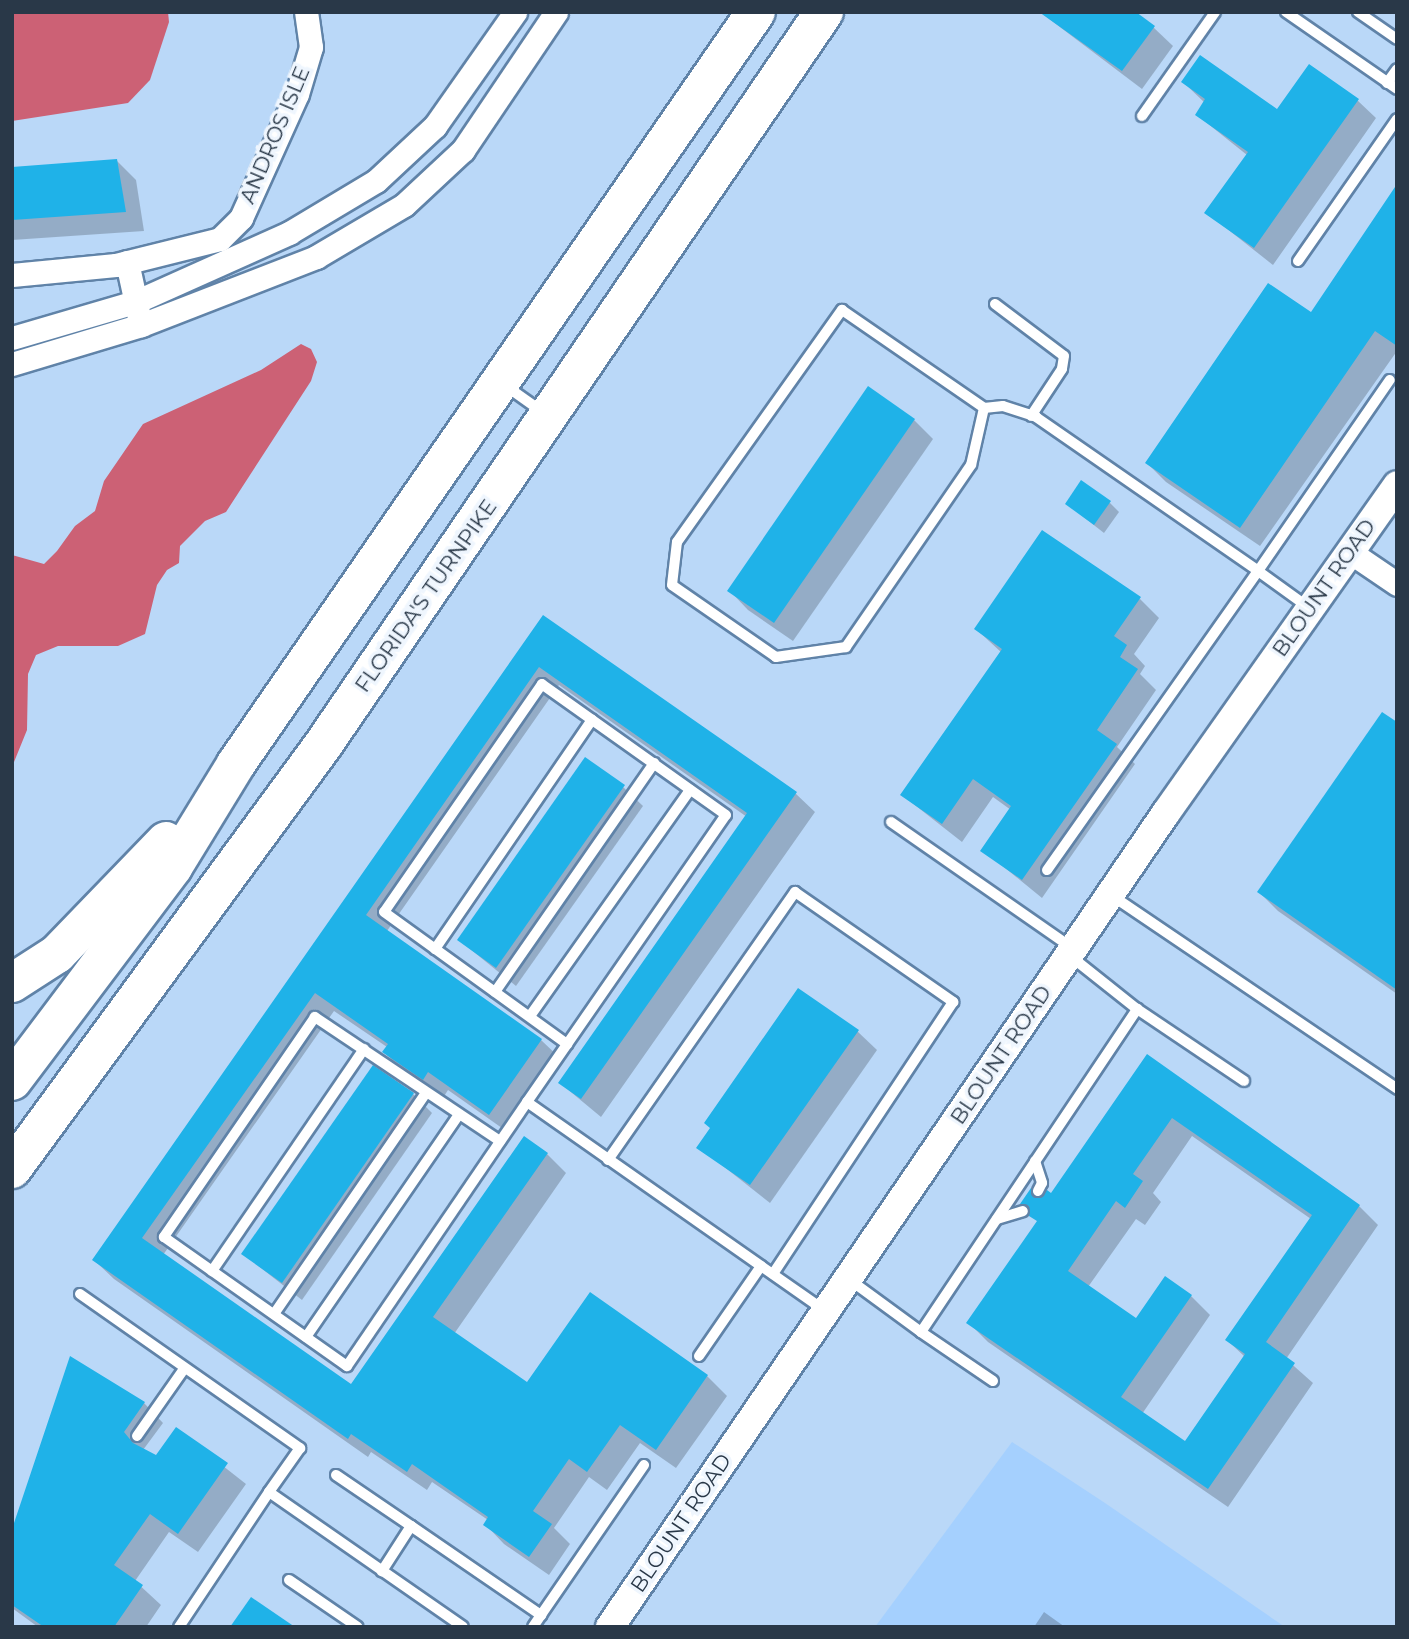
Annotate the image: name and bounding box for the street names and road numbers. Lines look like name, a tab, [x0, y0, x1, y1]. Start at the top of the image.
street label: ANDROS ISLE	[235, 63, 315, 207]
street label: FLORIDA'S TURNPIKE	[350, 495, 502, 697]
street label: BLOUNT ROAD	[1267, 515, 1381, 661]
street label: BLOUNT ROAD	[945, 981, 1057, 1129]
street label: BLOUNT ROAD	[625, 1449, 737, 1597]

